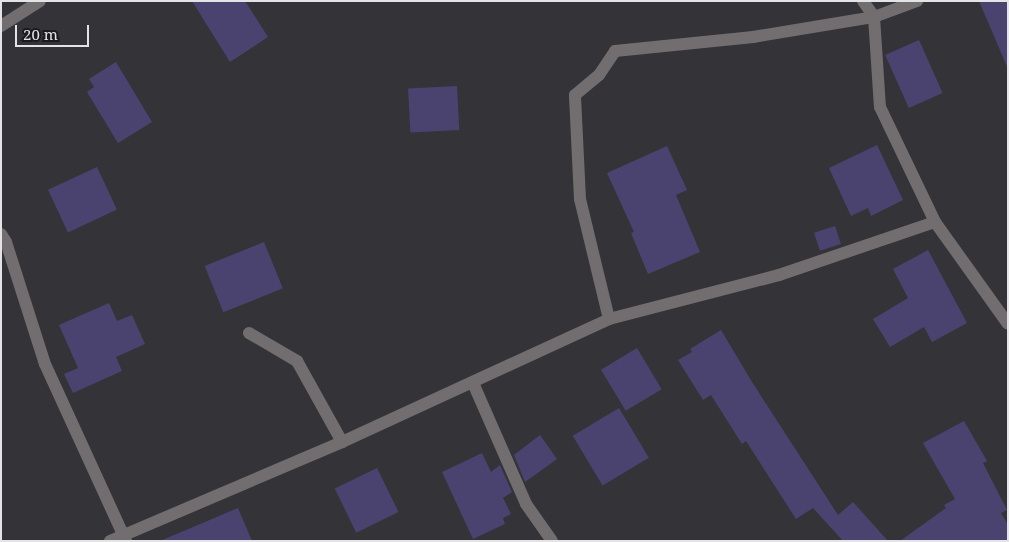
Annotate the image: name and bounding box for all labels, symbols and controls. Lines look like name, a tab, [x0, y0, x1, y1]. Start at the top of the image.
scale bar	[18, 15, 91, 47]
text: 20 m	[23, 24, 58, 44]

